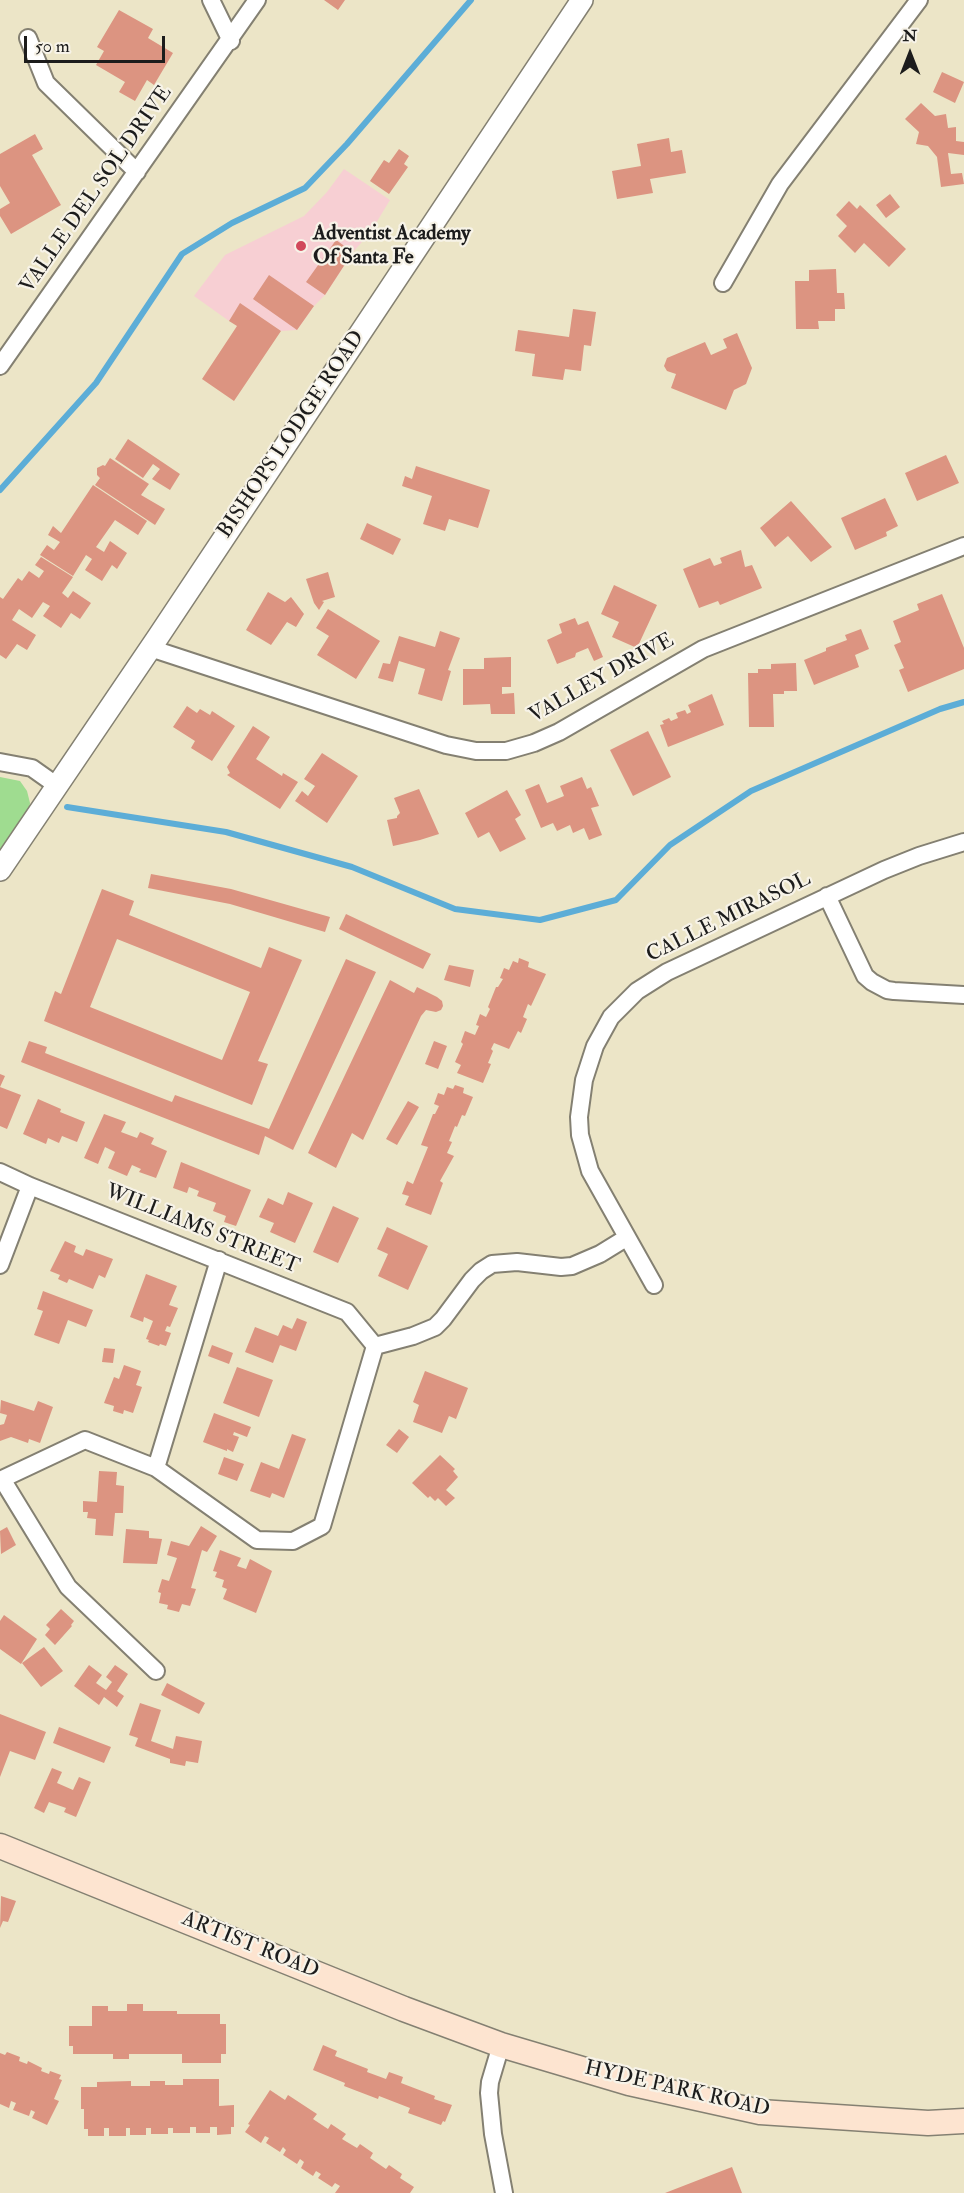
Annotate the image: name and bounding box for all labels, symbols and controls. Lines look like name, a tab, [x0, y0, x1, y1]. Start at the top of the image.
scale bar	[27, 24, 168, 62]
north arrow	[880, 24, 940, 84]
text: N	[903, 26, 917, 46]
text: 50 m	[35, 35, 70, 58]
street label: VALLE DEL SOL DRIVE	[16, 82, 178, 298]
place label: Adventist Academy Of Santa Fe	[313, 221, 471, 271]
marker: Adventist Academy Of Santa Fe	[294, 239, 308, 253]
street label: BISHOPS LODGE ROAD	[213, 327, 371, 543]
street label: VALLEY DRIVE	[525, 629, 679, 729]
street label: CALLE MIRASOL	[643, 867, 815, 969]
street label: WILLIAMS STREET	[101, 1180, 303, 1280]
street label: ARTIST ROAD	[178, 1907, 322, 1985]
street label: HYDE PARK ROAD	[582, 2056, 772, 2124]

